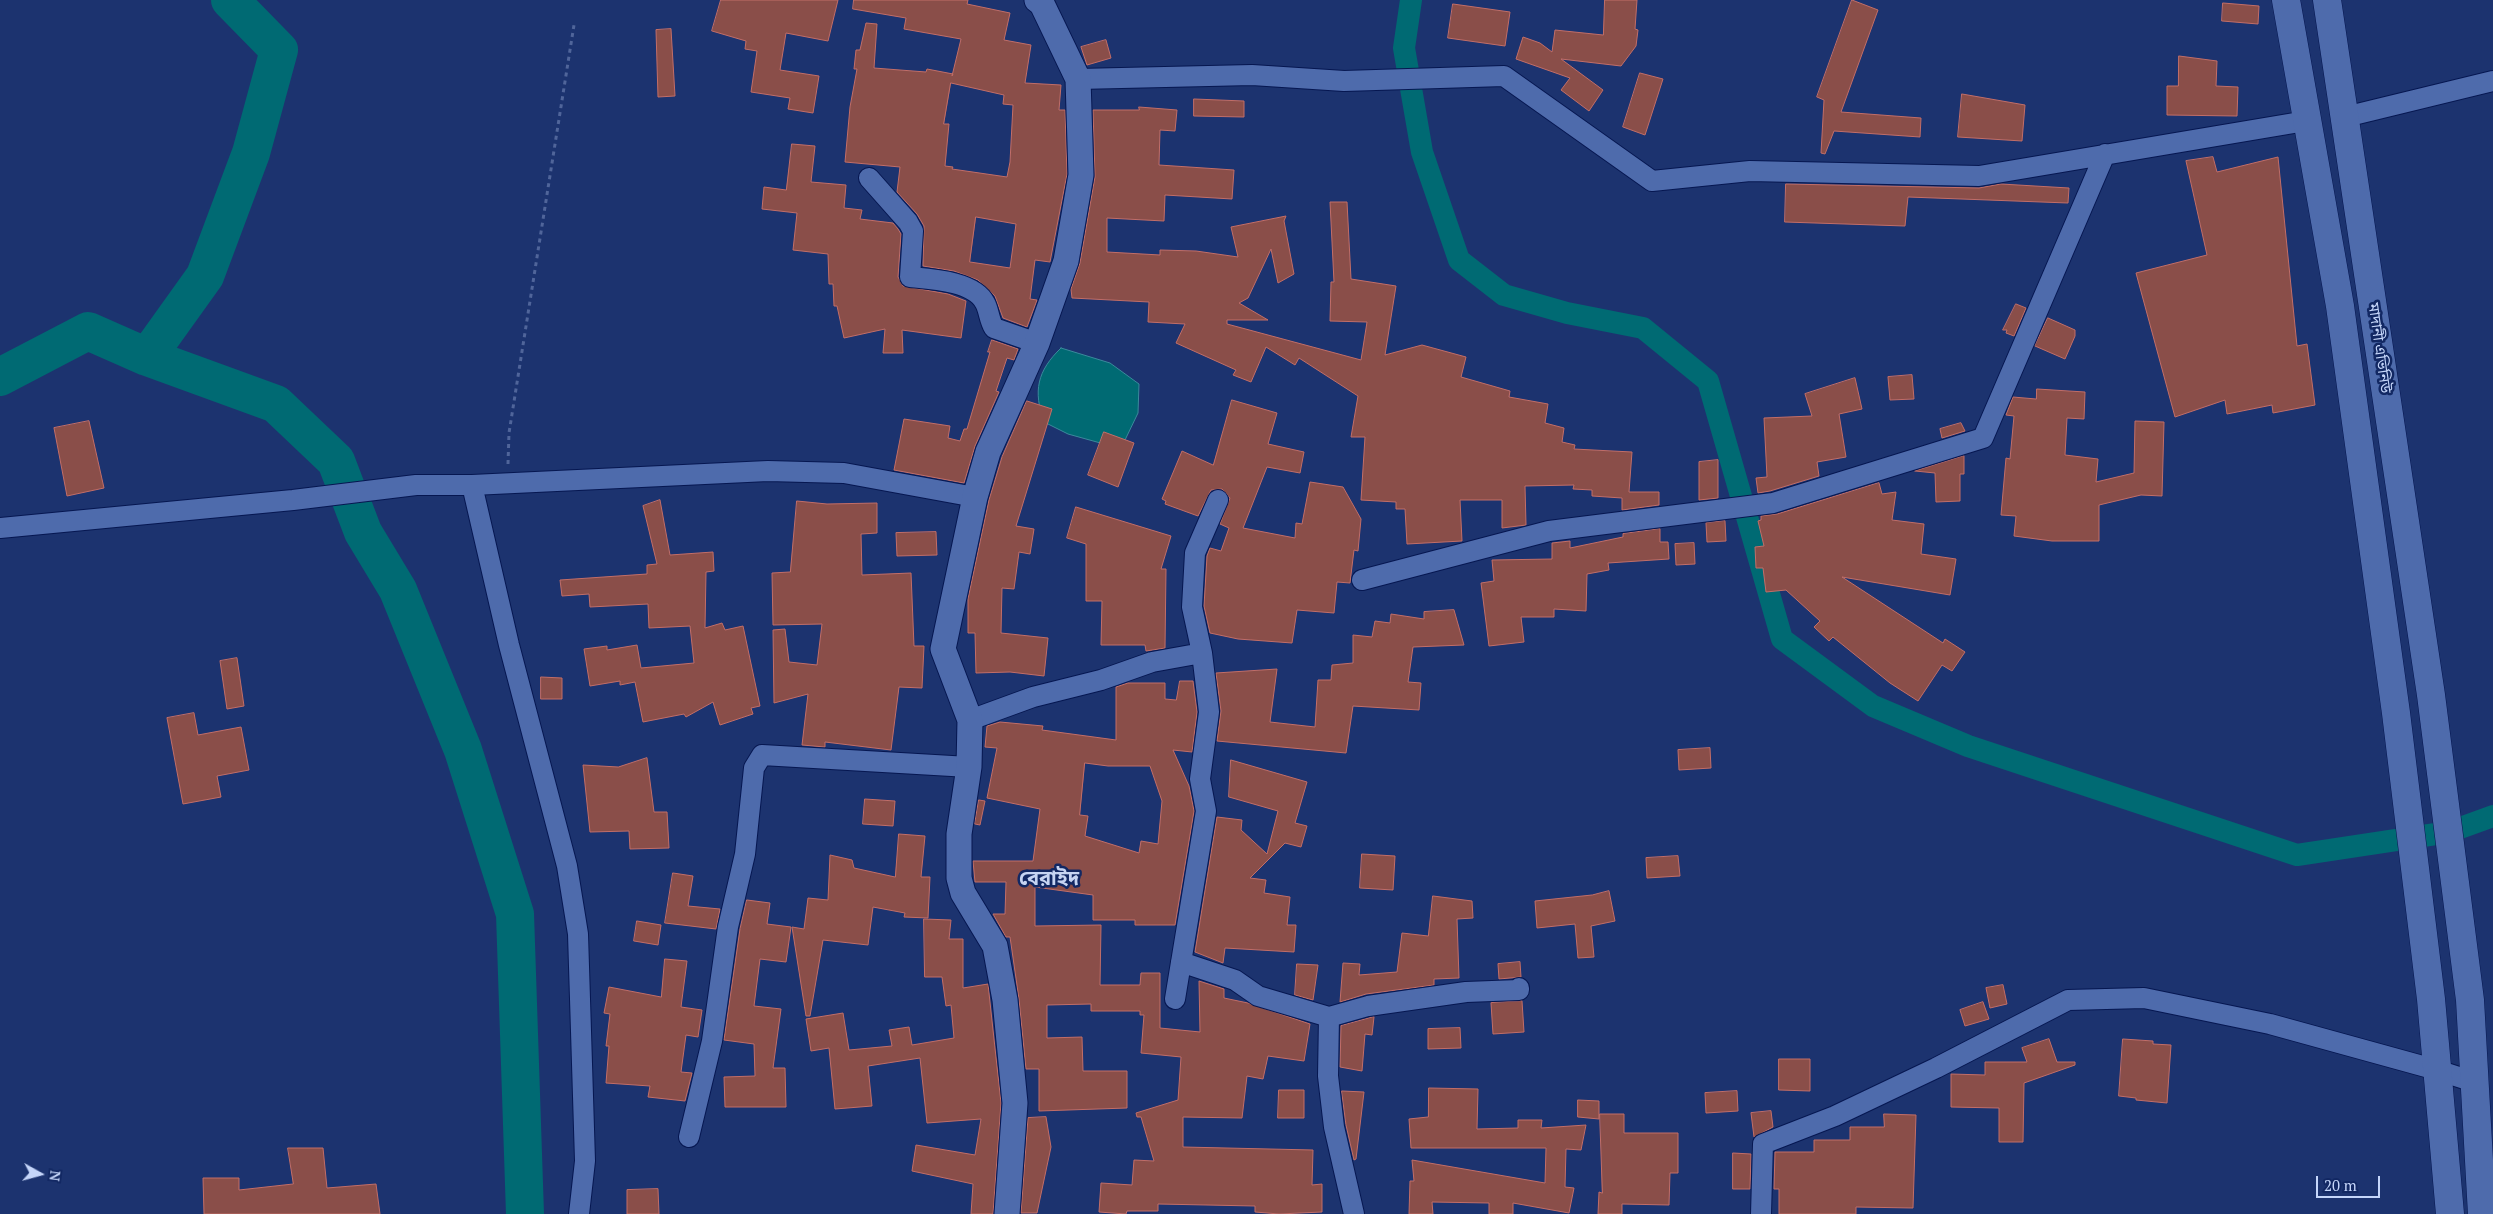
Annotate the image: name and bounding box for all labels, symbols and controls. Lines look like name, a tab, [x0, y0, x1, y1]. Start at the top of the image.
street label: মাদানী এভিনিউ	[2364, 302, 2394, 394]
district label: বেরাইদ	[1019, 867, 1079, 891]
north arrow	[15, 1149, 65, 1199]
scale bar	[2318, 1166, 2382, 1198]
text: N	[45, 1169, 65, 1182]
text: 20 m	[2324, 1175, 2357, 1195]

